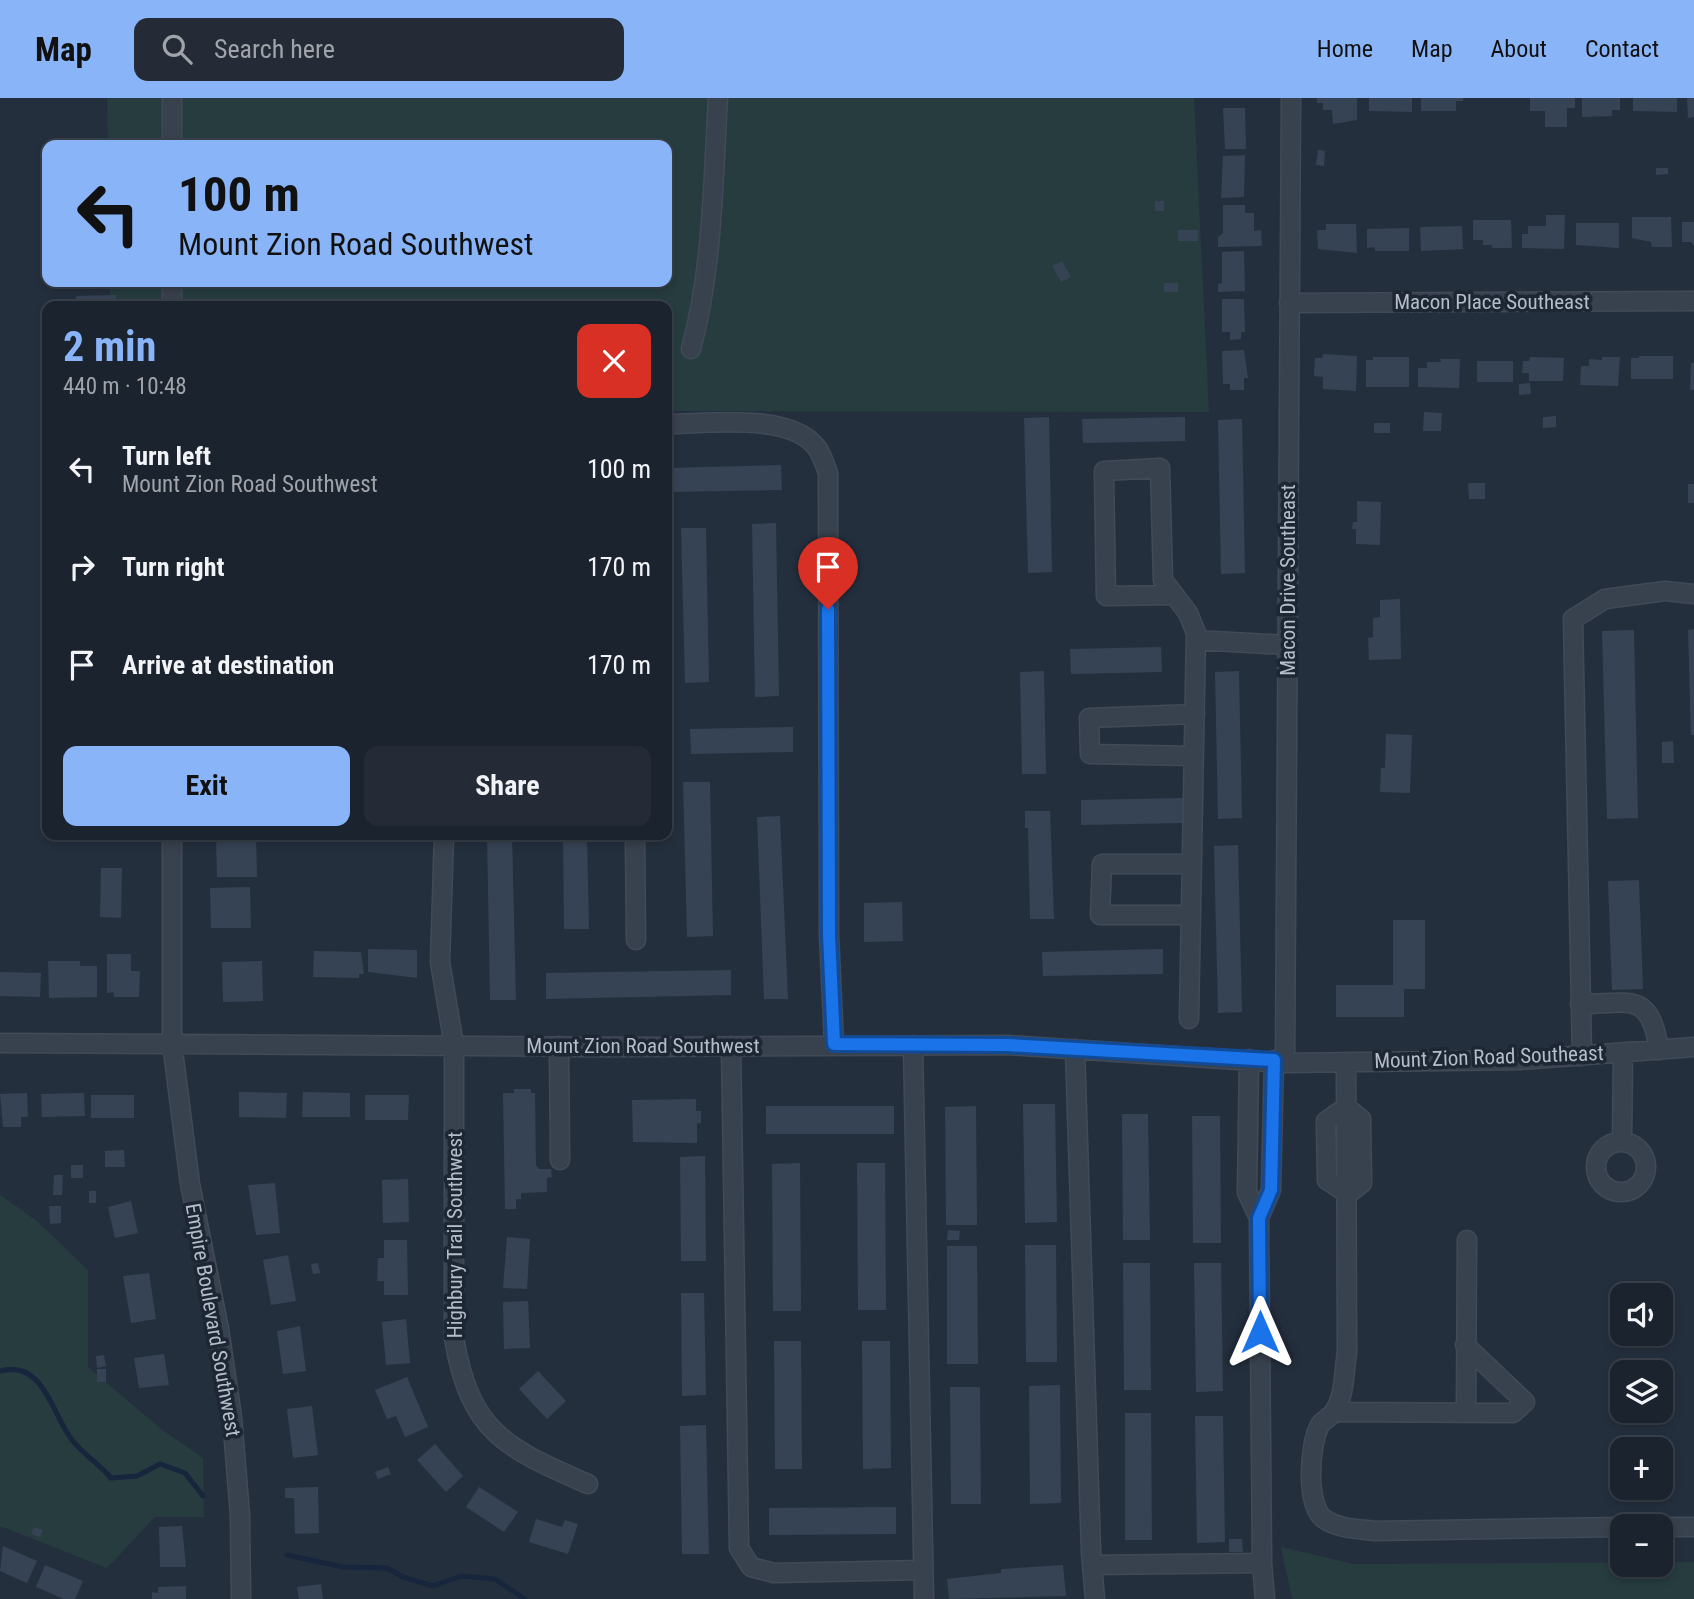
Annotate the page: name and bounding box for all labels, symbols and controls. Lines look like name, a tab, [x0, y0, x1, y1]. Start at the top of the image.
search box	[134, 18, 624, 81]
text: Map	[35, 30, 92, 69]
icon: search	[158, 30, 196, 68]
text: Search here	[214, 34, 335, 64]
text: Home	[1317, 35, 1373, 63]
text: Map	[1411, 35, 1453, 63]
text: About	[1491, 35, 1547, 63]
text: Contact	[1585, 35, 1659, 63]
text: 100 m	[178, 166, 300, 223]
icon: left	[63, 168, 154, 259]
text: Mount Zion Road Southwest	[178, 225, 534, 263]
street label: Macon Place Southeast	[1394, 290, 1590, 314]
text: 2 min	[63, 322, 156, 371]
button: close	[577, 324, 651, 398]
text: 440 m · 10:48	[63, 373, 187, 400]
text: Turn left	[122, 441, 211, 471]
icon: left	[63, 450, 101, 488]
text: 100 m	[587, 454, 651, 484]
text: Mount Zion Road Southwest	[122, 471, 378, 498]
street label: Macon Drive Southeast	[1276, 484, 1300, 676]
pin	[798, 537, 858, 609]
icon: right	[63, 548, 101, 586]
icon: arrive	[809, 548, 847, 586]
text: Turn right	[122, 552, 224, 582]
text: 170 m	[587, 552, 651, 582]
icon: arrive	[63, 646, 101, 684]
text: Arrive at destination	[122, 650, 334, 680]
text: 170 m	[587, 650, 651, 680]
button: Exit	[63, 746, 350, 826]
button: Share	[364, 746, 651, 826]
street label: Mount Zion Road Southwest	[526, 1034, 760, 1058]
street label: Mount Zion Road Southeast	[1374, 1041, 1604, 1073]
street label: Highbury Trail Southwest	[443, 1132, 467, 1338]
street label: Empire Boulevard Southwest	[181, 1201, 245, 1439]
map controls	[1610, 1283, 1673, 1577]
button: sound	[1610, 1283, 1673, 1346]
position arrow	[1223, 1295, 1297, 1369]
button: layers	[1610, 1360, 1673, 1423]
button: +	[1610, 1437, 1673, 1500]
button: −	[1610, 1514, 1673, 1577]

